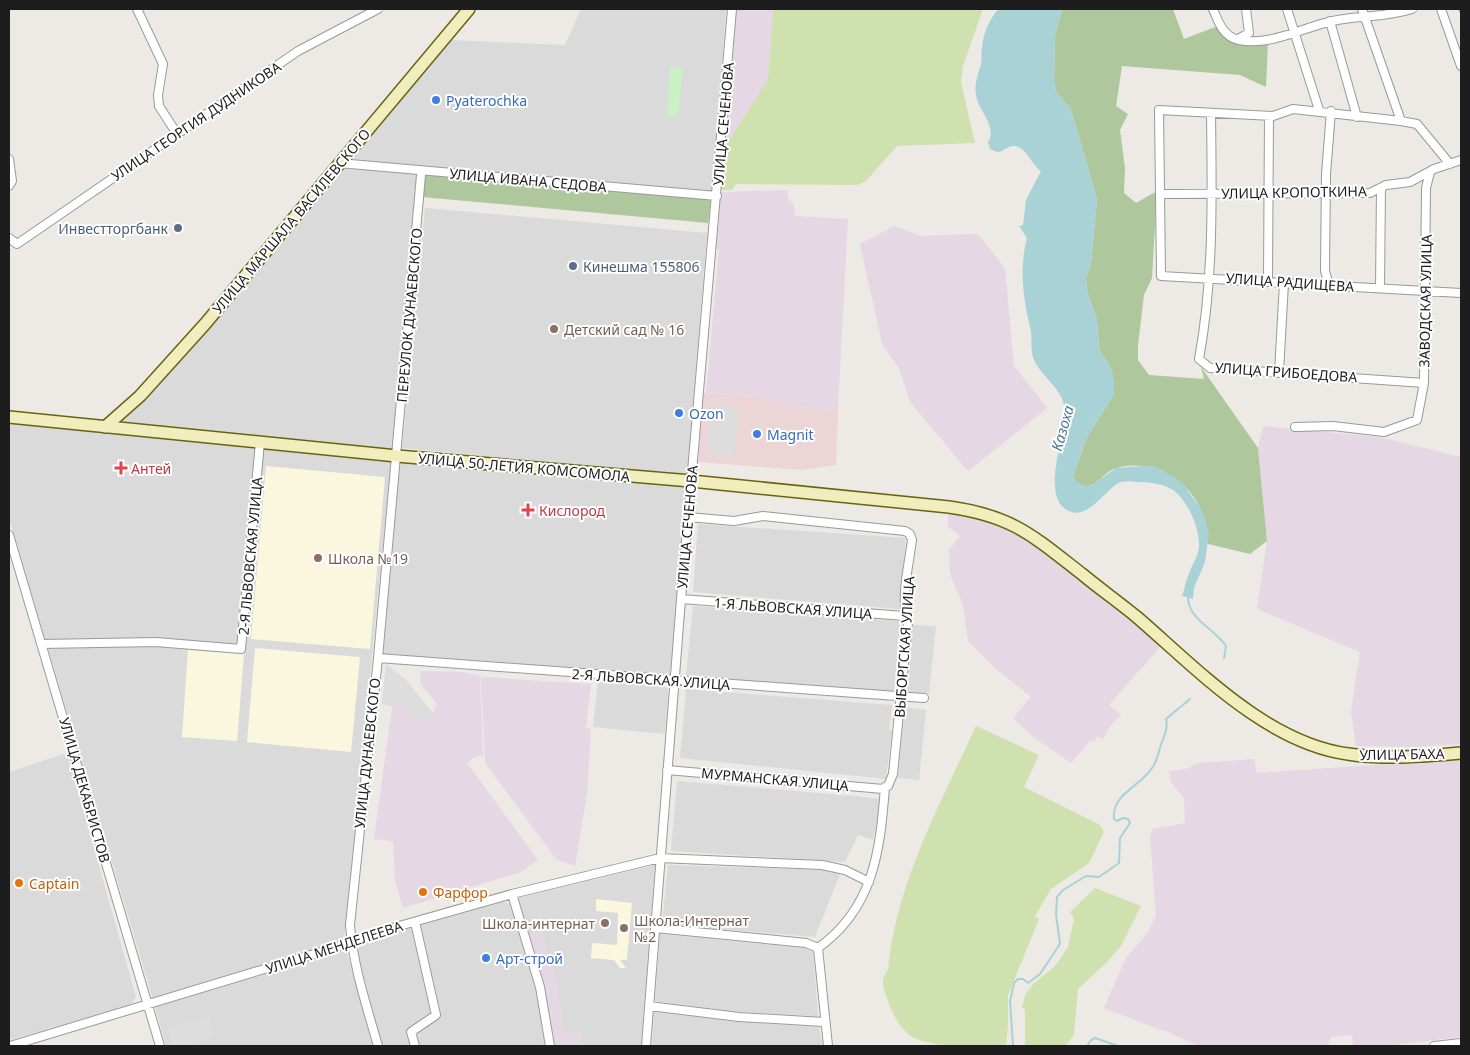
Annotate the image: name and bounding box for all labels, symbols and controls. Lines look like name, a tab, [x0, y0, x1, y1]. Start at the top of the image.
street label: УЛИЦА ГЕОРГИЯ ДУДНИКОВА	[107, 57, 285, 185]
street label: УЛИЦА СЕЧЕНОВА	[708, 62, 738, 186]
place label: Pyaterochka	[446, 91, 527, 110]
marker: Pyaterochka	[430, 94, 442, 106]
street label: УЛИЦА МАРШАЛА ВАСИЛЕВСКОГО	[208, 124, 374, 318]
street label: УЛИЦА ИВАНА СЕДОВА	[449, 164, 608, 196]
street label: УЛИЦА КРОПОТКИНА	[1221, 181, 1367, 203]
place label: Инвестторгбанк	[58, 219, 169, 238]
marker: Инвестторгбанк	[172, 222, 184, 234]
street label: ПЕРЕУЛОК ДУНАЕВСКОГО	[392, 227, 426, 403]
street label: ЗАВОДСКАЯ УЛИЦА	[1414, 234, 1436, 368]
place label: Кинешма 155806	[583, 257, 700, 276]
marker: Кинешма 155806	[567, 260, 579, 272]
street label: УЛИЦА РАДИЩЕВА	[1225, 268, 1355, 296]
place label: Детский сад № 16	[564, 320, 684, 339]
marker: Детский сад № 16	[548, 323, 560, 335]
street label: УЛИЦА ГРИБОЕДОВА	[1214, 358, 1358, 386]
water label: Казоха	[1046, 402, 1078, 453]
place label: Ozon	[689, 404, 724, 423]
marker: Ozon	[673, 407, 685, 419]
place label: Magnit	[767, 425, 813, 444]
marker: Magnit	[751, 428, 763, 440]
street label: УЛИЦА 50-ЛЕТИЯ КОМСОМОЛА	[417, 448, 631, 486]
place label: Антей	[131, 459, 171, 478]
marker: Антей	[115, 462, 127, 474]
street label: УЛИЦА СЕЧЕНОВА	[672, 465, 702, 589]
street label: 2-Я ЛЬВОВСКАЯ УЛИЦА	[234, 476, 266, 636]
place label: Кислород	[539, 501, 606, 520]
marker: Кислород	[521, 503, 535, 517]
place label: Школа №19	[328, 549, 408, 568]
marker: Школа №19	[312, 552, 324, 564]
street label: ВЫБОРГСКАЯ УЛИЦА	[890, 576, 918, 718]
street label: 1-Я ЛЬВОВСКАЯ УЛИЦА	[713, 593, 873, 623]
street label: 2-Я ЛЬВОВСКАЯ УЛИЦА	[571, 664, 731, 694]
street label: УЛИЦА ДУНАЕВСКОГО	[350, 677, 384, 829]
street label: УЛИЦА ДЕКАБРИСТОВ	[55, 715, 115, 865]
street label: УЛИЦА БАХА	[1359, 744, 1445, 764]
street label: МУРМАНСКАЯ УЛИЦА	[700, 763, 850, 795]
place label: Captain	[29, 874, 79, 893]
marker: Captain	[13, 877, 25, 889]
place label: Фарфор	[433, 883, 488, 902]
marker: Фарфор	[417, 886, 429, 898]
place label: Школа-Интернат №2	[634, 911, 749, 946]
place label: Школа-интернат	[482, 914, 595, 933]
street label: УЛИЦА МЕНДЕЛЕЕВА	[263, 916, 405, 978]
marker: Школа-интернат	[599, 917, 611, 929]
marker: Школа-Интернат №2	[618, 922, 630, 934]
place label: Арт-строй	[496, 949, 563, 968]
marker: Арт-строй	[480, 952, 492, 964]

